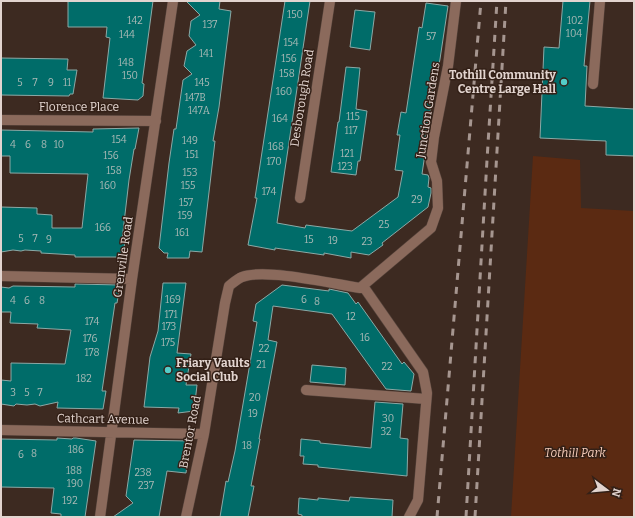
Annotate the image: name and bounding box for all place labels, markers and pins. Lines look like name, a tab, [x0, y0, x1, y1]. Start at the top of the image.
place label: Tothill Community Centre Large Hall	[449, 68, 556, 96]
marker: Tothill Community Centre Large Hall	[559, 77, 569, 87]
place label: Friary Vaults Social Club	[176, 356, 250, 384]
marker: Friary Vaults Social Club	[163, 365, 173, 375]

